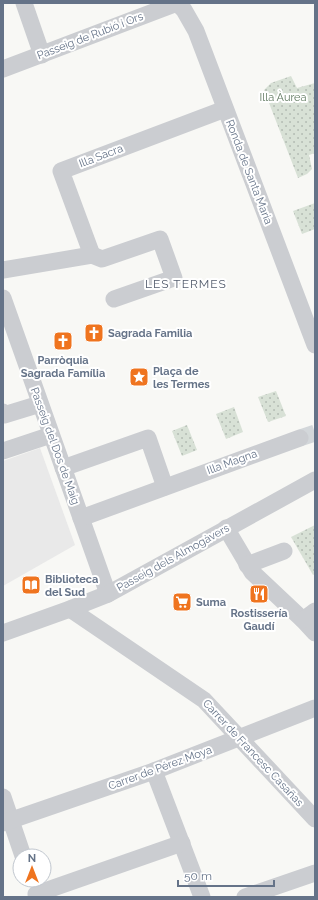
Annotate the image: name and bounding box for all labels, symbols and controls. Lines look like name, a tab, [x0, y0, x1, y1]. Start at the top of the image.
street label: Passeig de Rubió i Ors	[35, 10, 145, 62]
park label: Illa Àurea	[259, 90, 307, 104]
street label: Ronda de Santa Maria	[223, 118, 275, 226]
street label: Illa Sacra	[77, 142, 125, 170]
district label: LES TERMES	[145, 277, 227, 291]
church icon: Sagrada Familia	[83, 322, 105, 344]
place label: Sagrada Familia	[108, 327, 192, 340]
church icon: Parròquia Sagrada Família	[52, 330, 74, 352]
place label: Parròquia Sagrada Família	[21, 354, 105, 380]
place label: Plaça de les Termes	[153, 365, 210, 391]
place icon: Plaça de les Termes	[128, 366, 150, 388]
street label: Passeig del Dos de Maig	[28, 385, 82, 507]
street label: Illa Magna	[205, 447, 259, 477]
street label: Passeig dels Almogàvers	[114, 522, 232, 594]
place label: Biblioteca del Sud	[45, 573, 98, 599]
library icon: Biblioteca del Sud	[20, 574, 42, 596]
restaurant icon: Rostissería Gaudí	[248, 583, 270, 605]
supermarket icon: Suma	[171, 591, 193, 613]
place label: Suma	[196, 596, 226, 609]
place label: Rostissería Gaudí	[230, 607, 288, 633]
street label: Carrer de Francesc Casañas	[200, 697, 306, 809]
street label: Carrer de Pérez Moya	[106, 743, 214, 793]
north arrow	[12, 848, 52, 888]
text: N	[28, 852, 36, 865]
scale bar	[178, 862, 274, 888]
text: 50 m	[184, 869, 212, 883]

